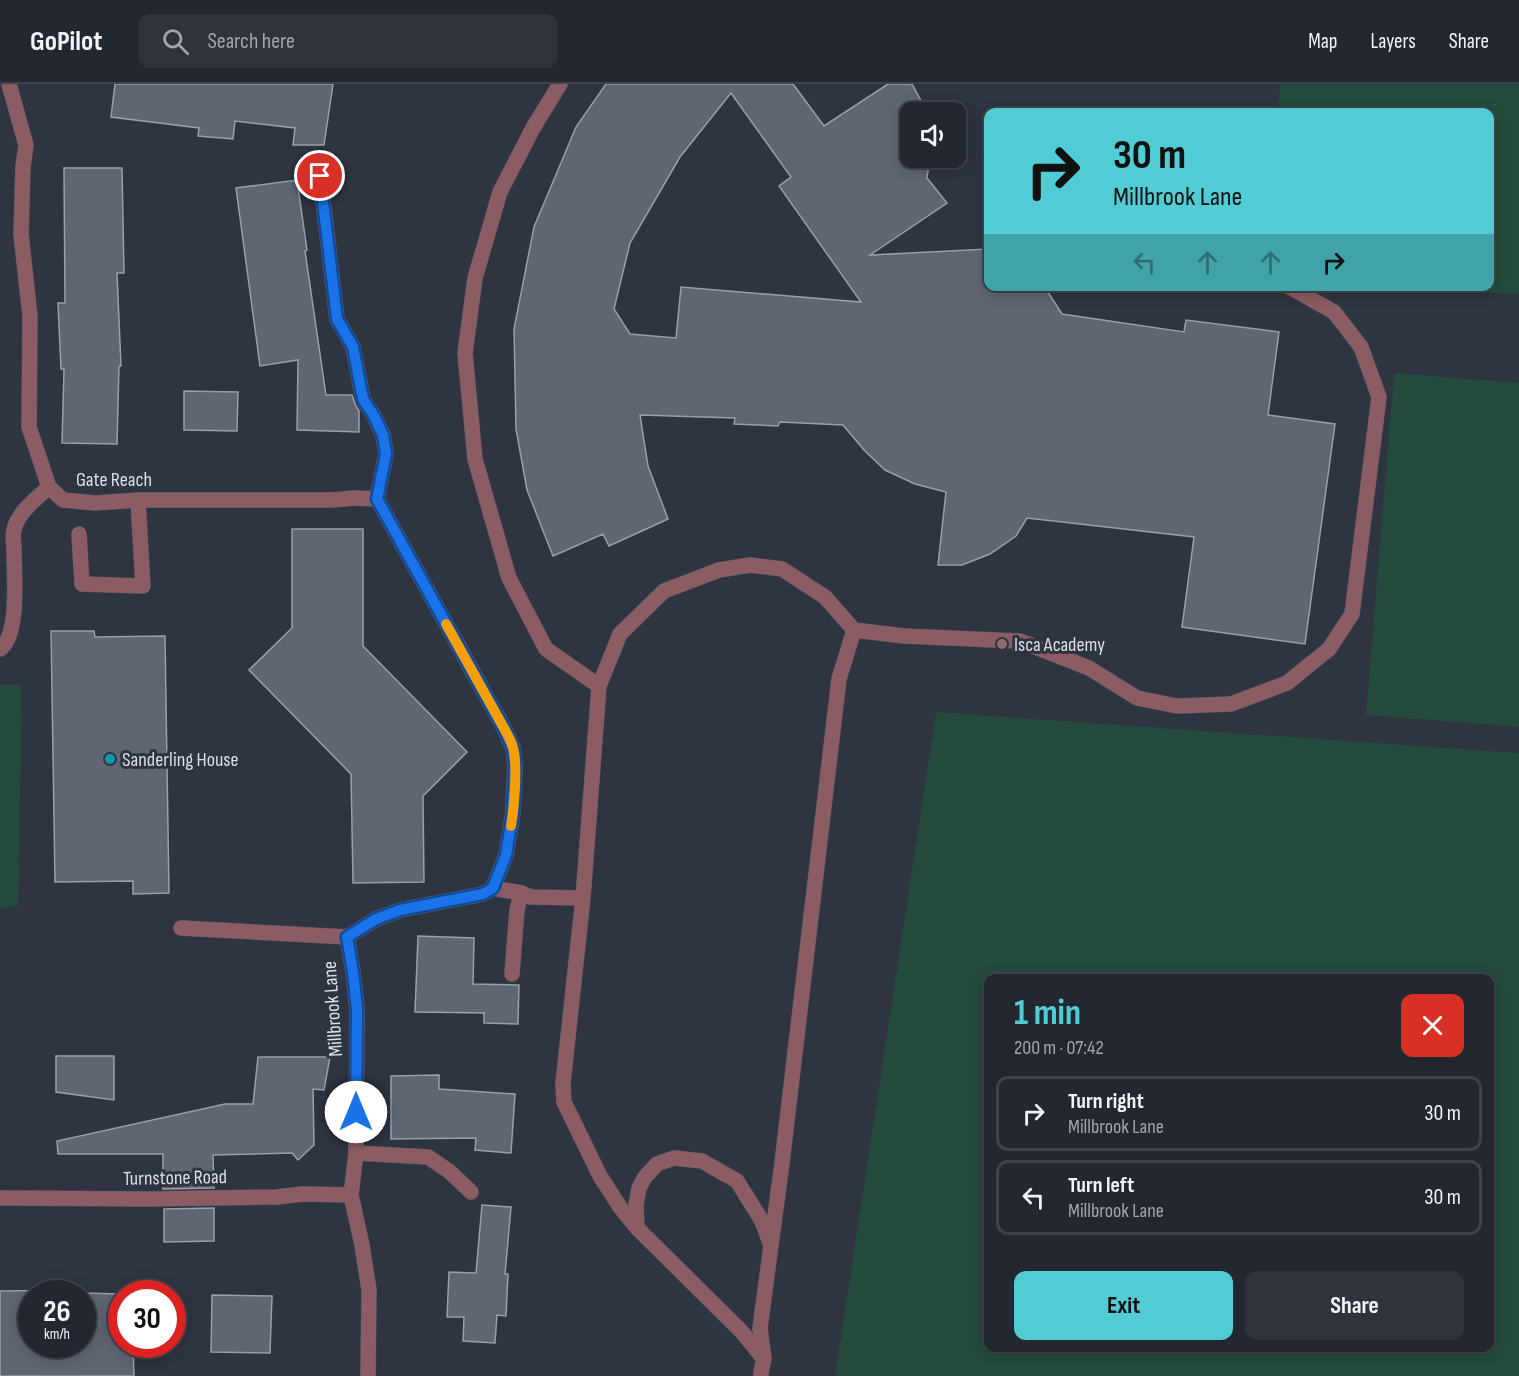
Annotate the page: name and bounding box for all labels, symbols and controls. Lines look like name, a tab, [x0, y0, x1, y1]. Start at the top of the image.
search box	[138, 14, 558, 68]
text: GoPilot	[30, 25, 102, 58]
icon: search	[159, 25, 192, 58]
text: Search here	[207, 28, 295, 55]
text: Map	[1308, 29, 1337, 54]
text: Layers	[1370, 29, 1416, 54]
text: Share	[1449, 29, 1489, 54]
map controls	[900, 102, 966, 168]
button: sound	[900, 102, 966, 168]
text: 30 m	[1113, 130, 1186, 181]
icon: right	[1014, 132, 1092, 210]
pin	[294, 150, 345, 201]
icon: arrive	[303, 159, 336, 192]
text: Millbrook Lane	[1113, 181, 1242, 213]
icon: left	[1128, 246, 1161, 279]
icon: ahead	[1191, 246, 1224, 279]
icon: ahead	[1254, 246, 1287, 279]
icon: right	[1317, 246, 1350, 279]
street label: Gate Reach	[76, 468, 152, 492]
place label: Isca Academy	[1014, 633, 1105, 657]
marker: Isca Academy	[995, 637, 1009, 651]
place label: Sanderling House	[122, 748, 239, 772]
marker: Sanderling House	[103, 752, 117, 766]
street label: Millbrook Lane	[318, 960, 348, 1058]
text: 1 min	[1014, 992, 1081, 1035]
button: close	[1401, 994, 1464, 1057]
text: 200 m · 07:42	[1014, 1036, 1104, 1060]
position arrow	[324, 1080, 388, 1144]
text: Turn right	[1068, 1088, 1144, 1115]
icon: right	[1017, 1097, 1050, 1130]
text: 30 m	[1424, 1100, 1461, 1127]
text: Millbrook Lane	[1068, 1115, 1164, 1139]
street label: Turnstone Road	[123, 1165, 227, 1191]
text: Turn left	[1068, 1172, 1134, 1199]
icon: left	[1017, 1181, 1050, 1214]
text: 30 m	[1424, 1184, 1461, 1211]
text: Millbrook Lane	[1068, 1199, 1164, 1223]
button: Exit	[1014, 1271, 1233, 1340]
button: Share	[1245, 1271, 1464, 1340]
speed limit sign: 30	[108, 1280, 186, 1358]
text: 26	[43, 1294, 71, 1330]
text: km/h	[44, 1325, 70, 1344]

